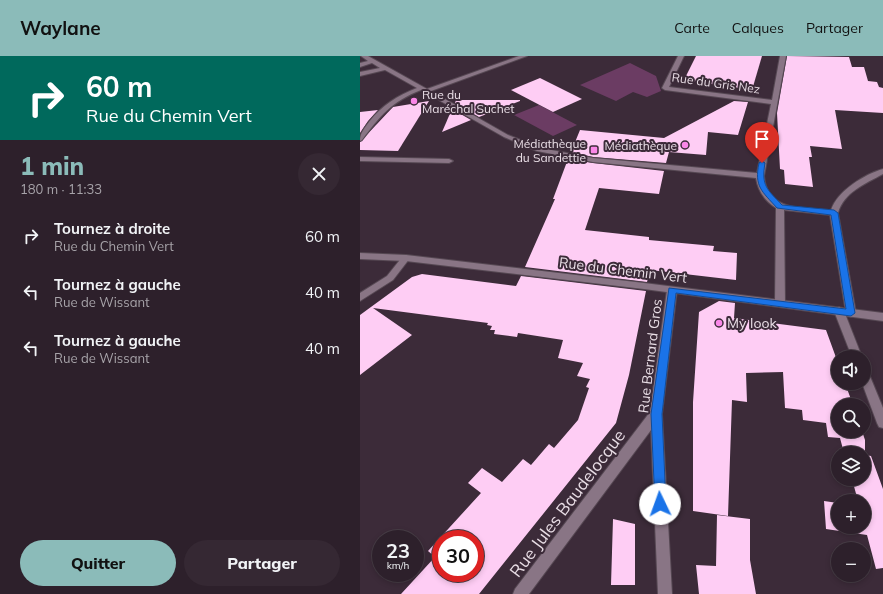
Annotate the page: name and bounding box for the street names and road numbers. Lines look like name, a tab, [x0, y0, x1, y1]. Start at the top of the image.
street label: Rue du Gris Nez	[671, 69, 761, 97]
street label: Rue du Chemin Vert	[558, 253, 688, 287]
street label: Rue Bernard Gros	[634, 298, 666, 414]
street label: Rue Jules Baudelocque	[505, 425, 630, 581]

